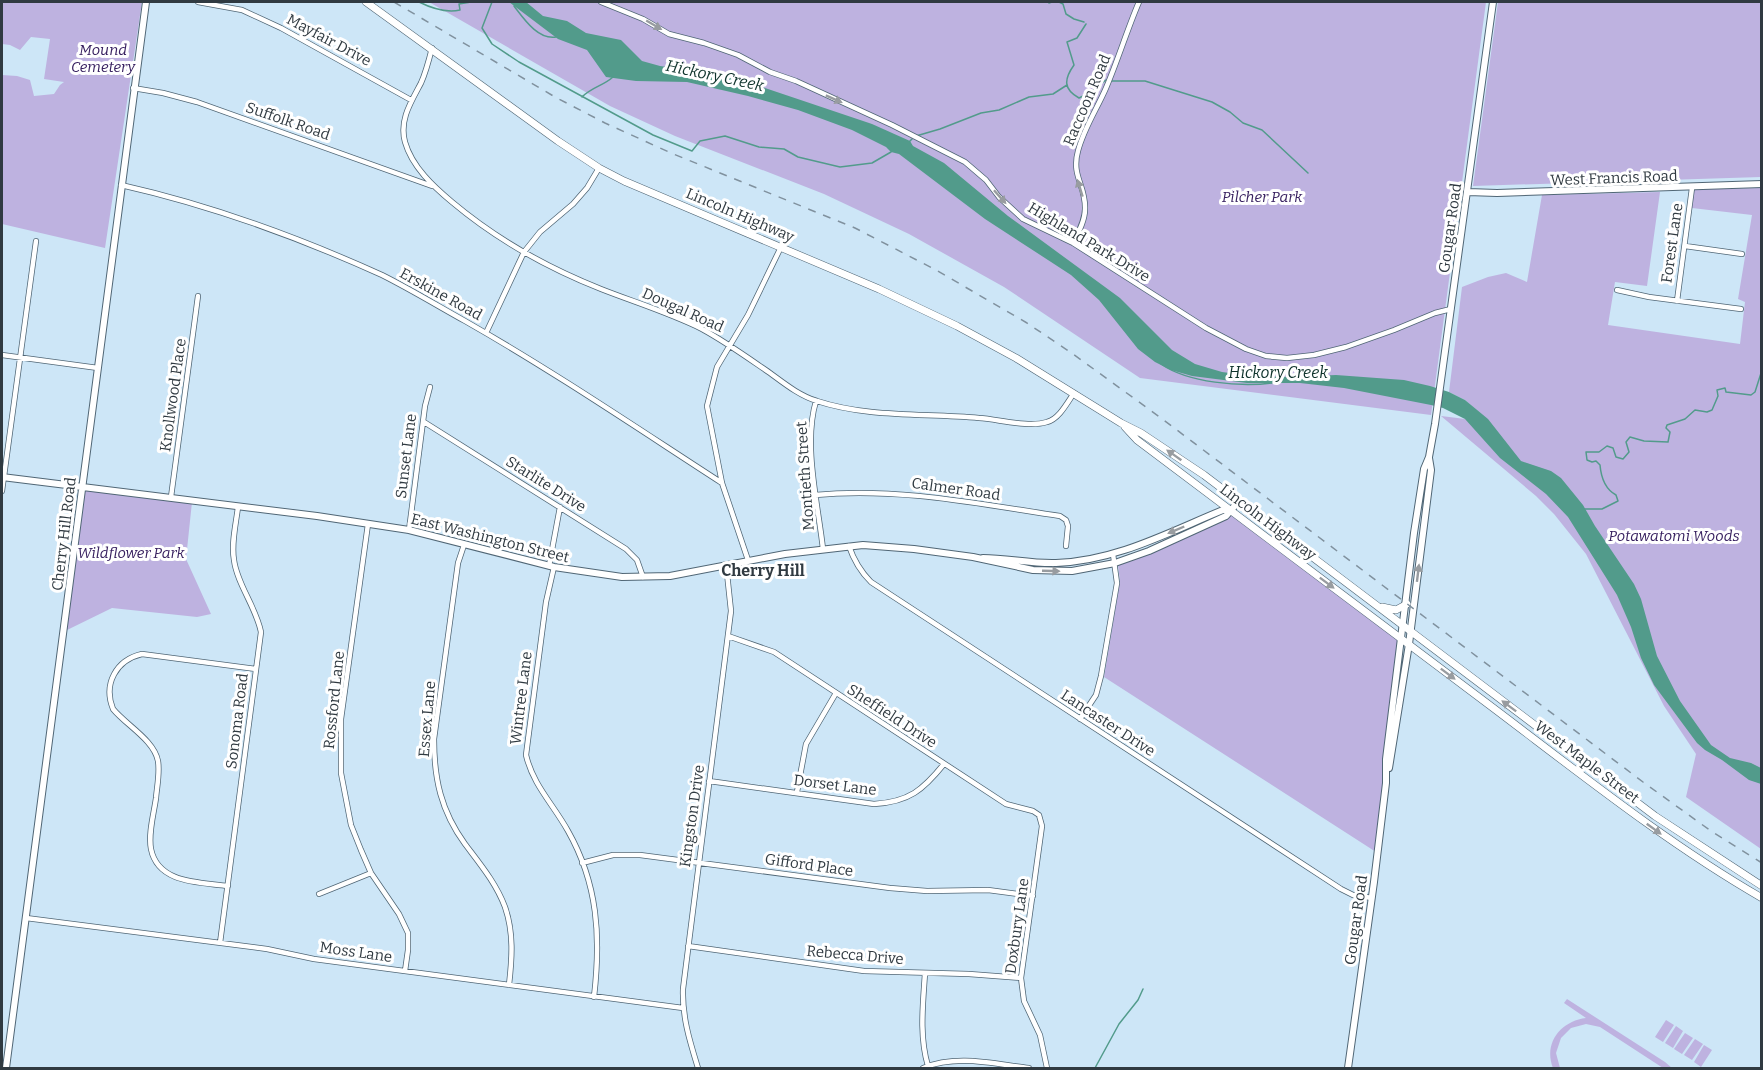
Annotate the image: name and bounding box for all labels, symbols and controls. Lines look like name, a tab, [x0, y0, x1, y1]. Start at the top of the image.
street label: Mayfair Drive	[284, 10, 374, 70]
one-way arrow	[646, 20, 662, 31]
park label: Mound Cemetery	[71, 41, 136, 76]
street label: Raccoon Road	[1060, 51, 1114, 148]
water label: Hickory Creek	[664, 56, 766, 95]
one-way arrow	[825, 94, 843, 104]
street label: Suffolk Road	[244, 98, 333, 144]
street label: West Francis Road	[1550, 167, 1678, 189]
one-way arrow	[1075, 179, 1085, 197]
street label: Gougar Road	[1435, 182, 1465, 274]
street label: Lincoln Highway	[683, 184, 797, 246]
park label: Pilcher Park	[1222, 188, 1303, 206]
one-way arrow	[993, 189, 1007, 204]
street label: Highland Park Drive	[1025, 198, 1153, 286]
street label: Forest Lane	[1657, 202, 1687, 284]
street label: Erskine Road	[397, 264, 485, 324]
street label: Dougal Road	[639, 284, 727, 336]
street label: Knollwood Place	[156, 337, 190, 453]
water label: Hickory Creek	[1228, 363, 1328, 382]
street label: Sunset Lane	[392, 413, 420, 499]
street label: Montieth Street	[792, 420, 818, 531]
one-way arrow	[1167, 449, 1183, 461]
street label: Starlite Drive	[503, 452, 589, 516]
street label: Calmer Road	[911, 474, 1002, 504]
street label: Cherry Hill Road	[48, 476, 80, 592]
street label: Lincoln Highway	[1216, 480, 1320, 564]
street label: East Washington Street	[409, 510, 572, 567]
one-way arrow	[1167, 525, 1185, 535]
park label: Potawatomi Woods	[1608, 527, 1740, 545]
park label: Wildflower Park	[77, 544, 186, 562]
district label: Cherry Hill	[721, 561, 805, 580]
one-way arrow	[1413, 563, 1422, 582]
one-way arrow	[1042, 566, 1061, 576]
one-way arrow	[1320, 577, 1335, 589]
street label: Rossford Lane	[320, 650, 348, 750]
street label: Wintree Lane	[506, 650, 536, 746]
one-way arrow	[1441, 667, 1456, 679]
street label: Sonoma Road	[222, 672, 252, 770]
street label: Essex Lane	[415, 680, 439, 758]
street label: Sheffield Drive	[844, 680, 940, 752]
street label: Lancaster Drive	[1058, 686, 1158, 760]
one-way arrow	[1501, 700, 1516, 712]
street label: West Maple Street	[1531, 717, 1643, 808]
street label: Kingston Drive	[676, 764, 708, 868]
street label: Dorset Lane	[792, 771, 878, 799]
one-way arrow	[1646, 823, 1662, 835]
street label: Gifford Place	[764, 850, 854, 880]
street label: Gougar Road	[1341, 874, 1371, 966]
street label: Doxbury Lane	[1001, 877, 1033, 975]
street label: Moss Lane	[319, 938, 393, 966]
street label: Rebecca Drive	[806, 942, 904, 968]

